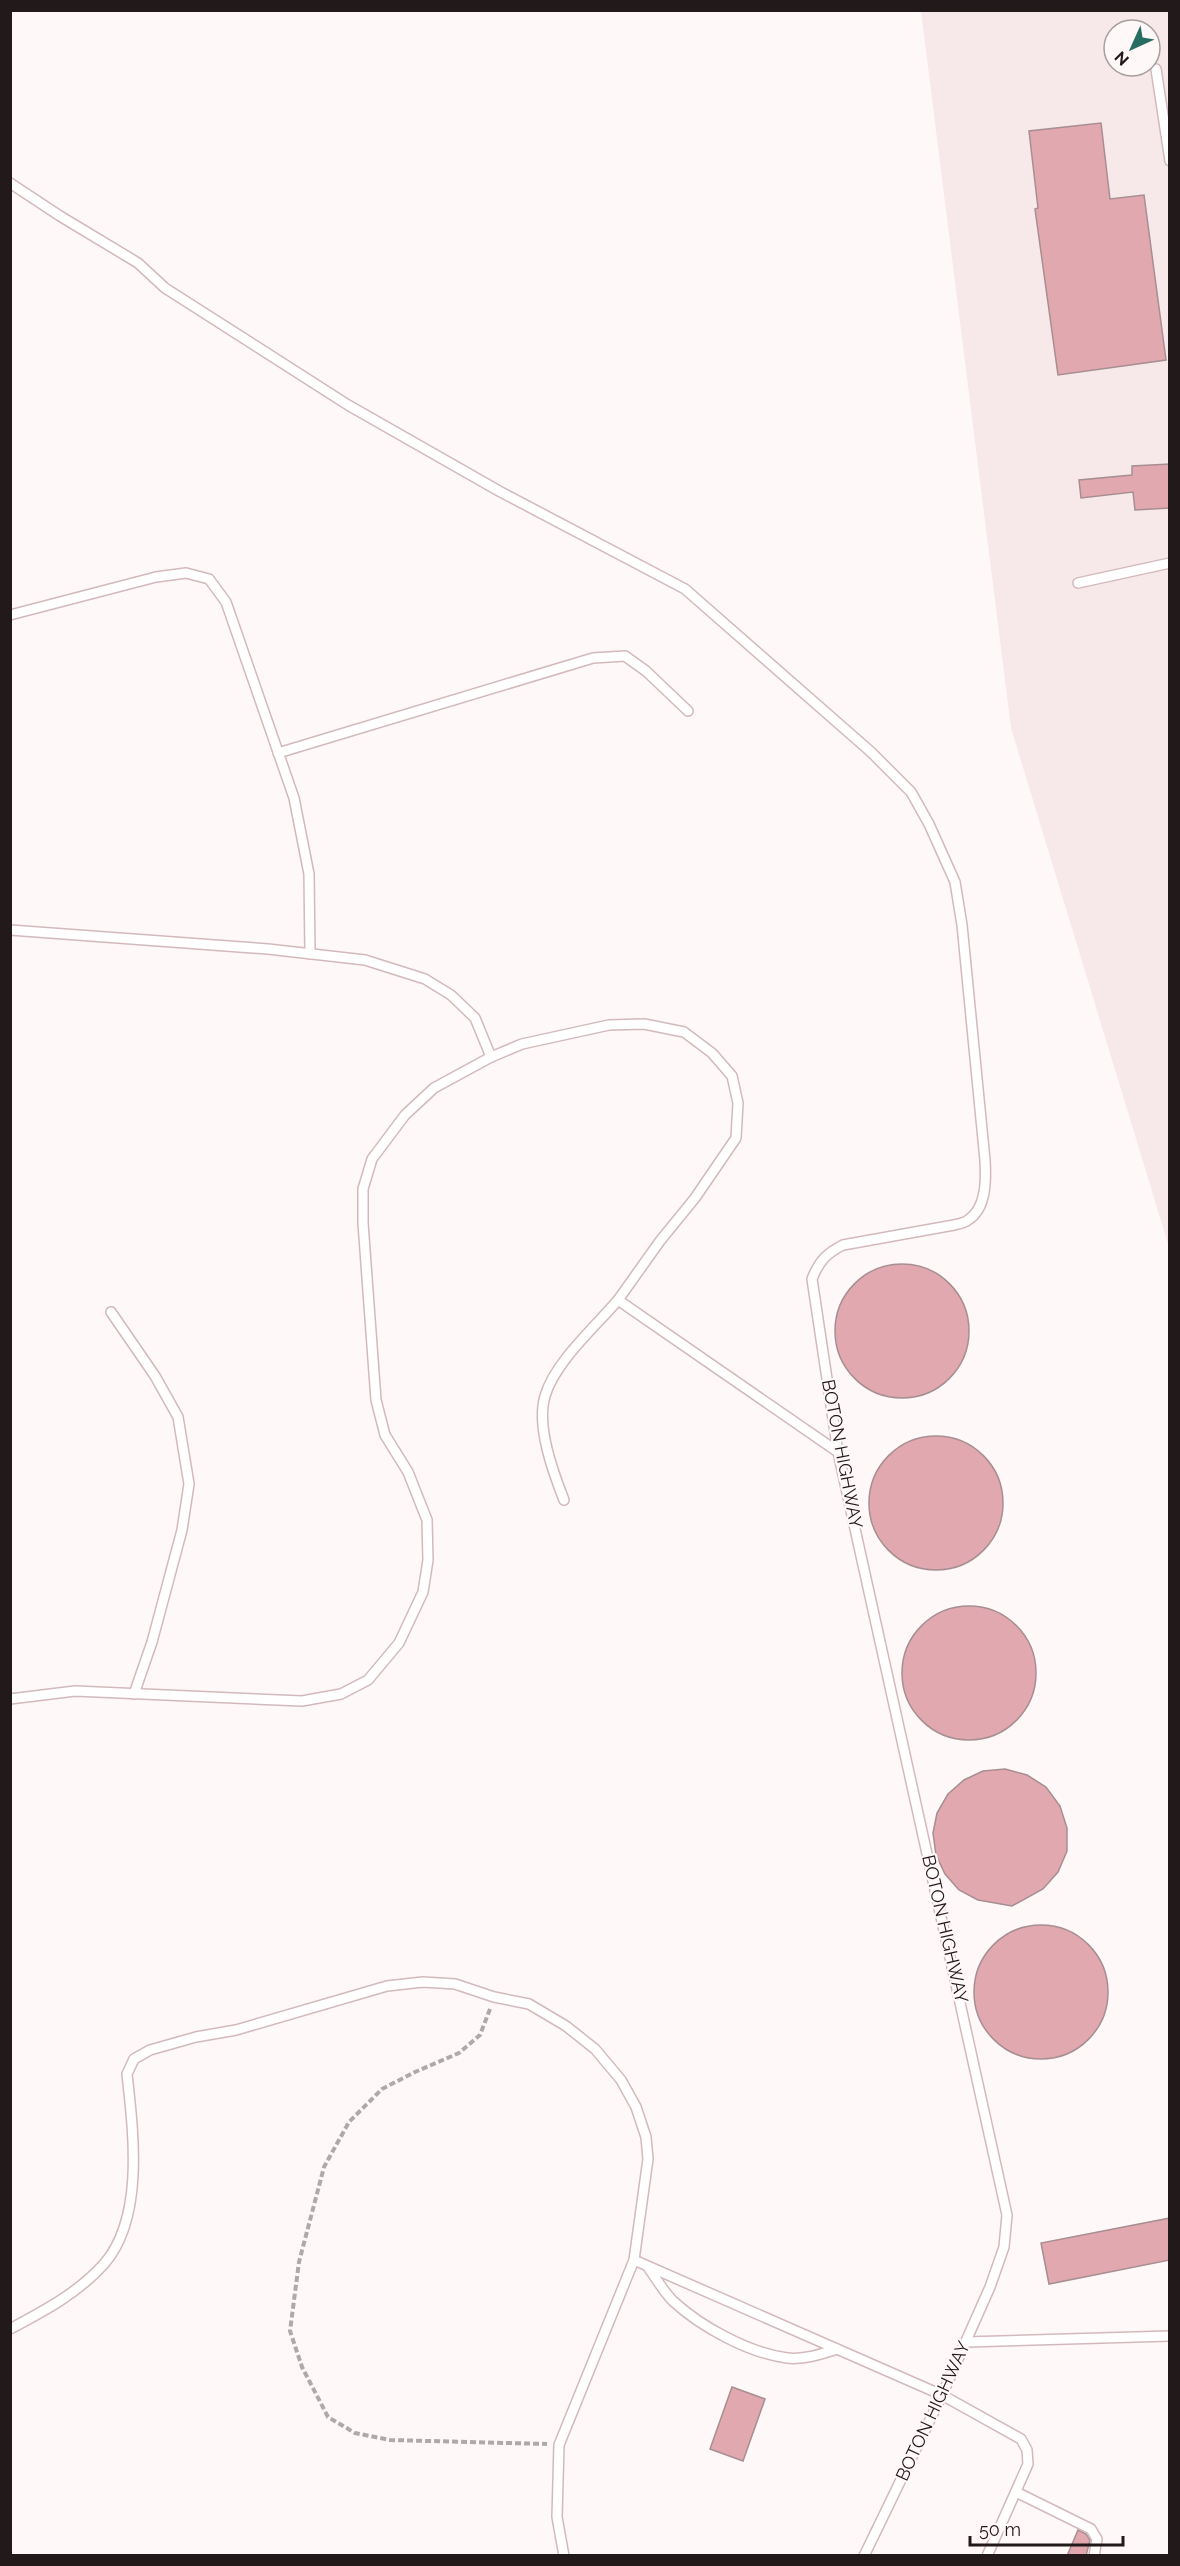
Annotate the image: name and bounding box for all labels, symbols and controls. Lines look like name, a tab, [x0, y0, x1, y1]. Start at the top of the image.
north arrow	[1102, 18, 1162, 78]
text: N	[1111, 47, 1133, 69]
street label: BOTON HIGHWAY	[818, 1377, 867, 1531]
street label: BOTON HIGHWAY	[918, 1853, 973, 2005]
street label: BOTON HIGHWAY	[891, 2337, 974, 2484]
scale bar	[970, 2509, 1123, 2547]
text: 50 m	[979, 2519, 1021, 2540]

